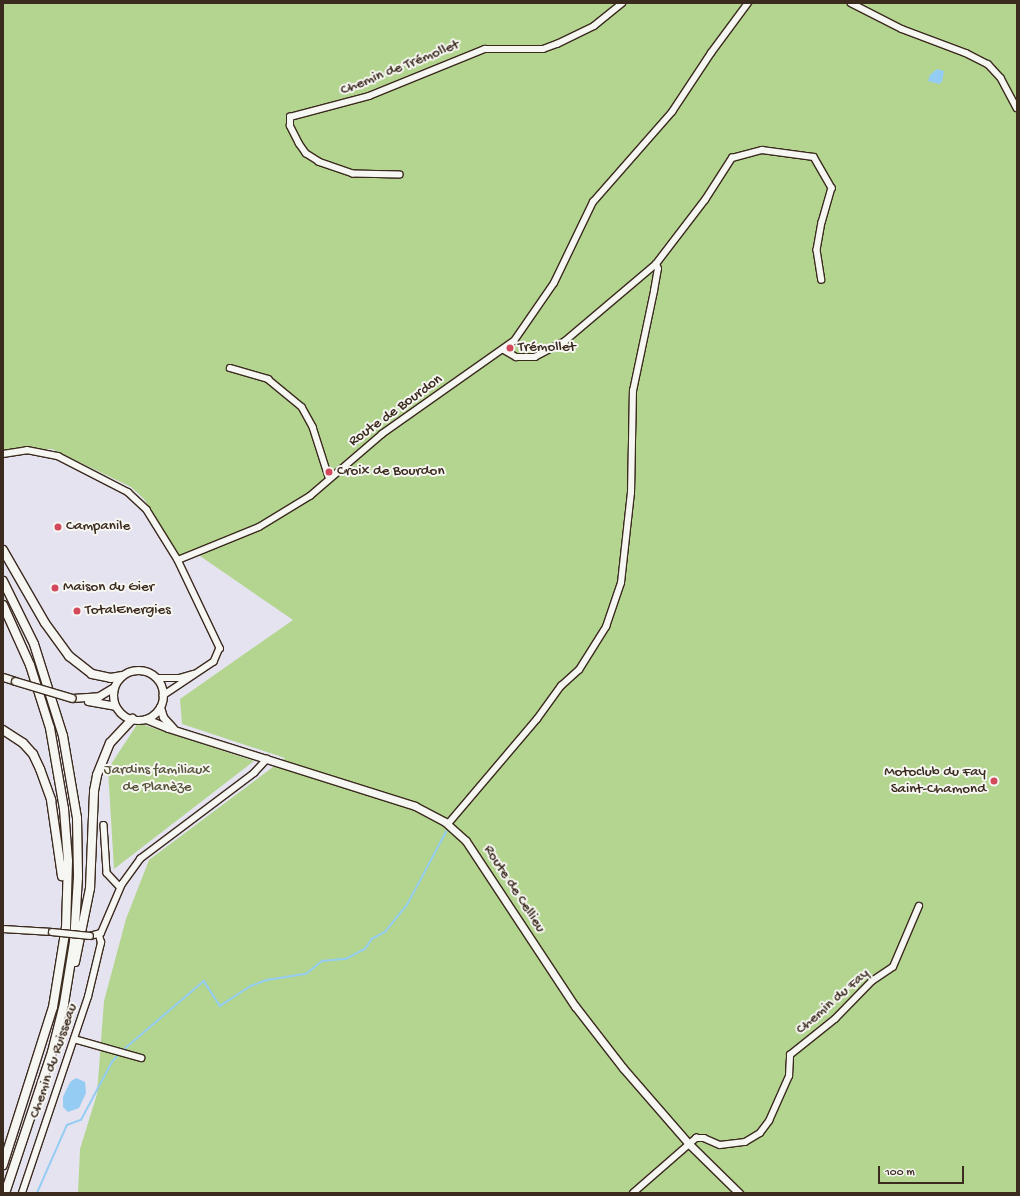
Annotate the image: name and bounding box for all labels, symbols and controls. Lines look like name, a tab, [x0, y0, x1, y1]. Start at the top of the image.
street label: Chemin de Trémollet	[338, 36, 462, 100]
place label: Trémollet	[518, 339, 576, 357]
marker: Trémollet	[505, 343, 515, 353]
street label: Route de Bourdon	[346, 371, 446, 451]
place label: Croix de Bourdon	[337, 463, 445, 481]
marker: Croix de Bourdon	[324, 467, 334, 477]
place label: Campanile	[66, 518, 130, 536]
marker: Campanile	[53, 522, 63, 532]
place label: Maison du Gier	[63, 579, 154, 597]
marker: Maison du Gier	[50, 583, 60, 593]
place label: TotalEnergies	[85, 602, 171, 620]
marker: TotalEnergies	[72, 606, 82, 616]
park label: Jardins familiaux de Planèze	[104, 761, 210, 796]
place label: Motoclub du Fay Saint-Chamond	[884, 763, 986, 798]
marker: Motoclub du Fay Saint-Chamond	[989, 776, 999, 786]
street label: Route de Cellieu	[479, 842, 549, 936]
street label: Chemin du Fay	[793, 965, 873, 1039]
street label: Chemin du Ruisseau	[26, 1001, 82, 1121]
scale bar	[880, 1158, 966, 1184]
text: 100 m	[885, 1166, 915, 1180]

